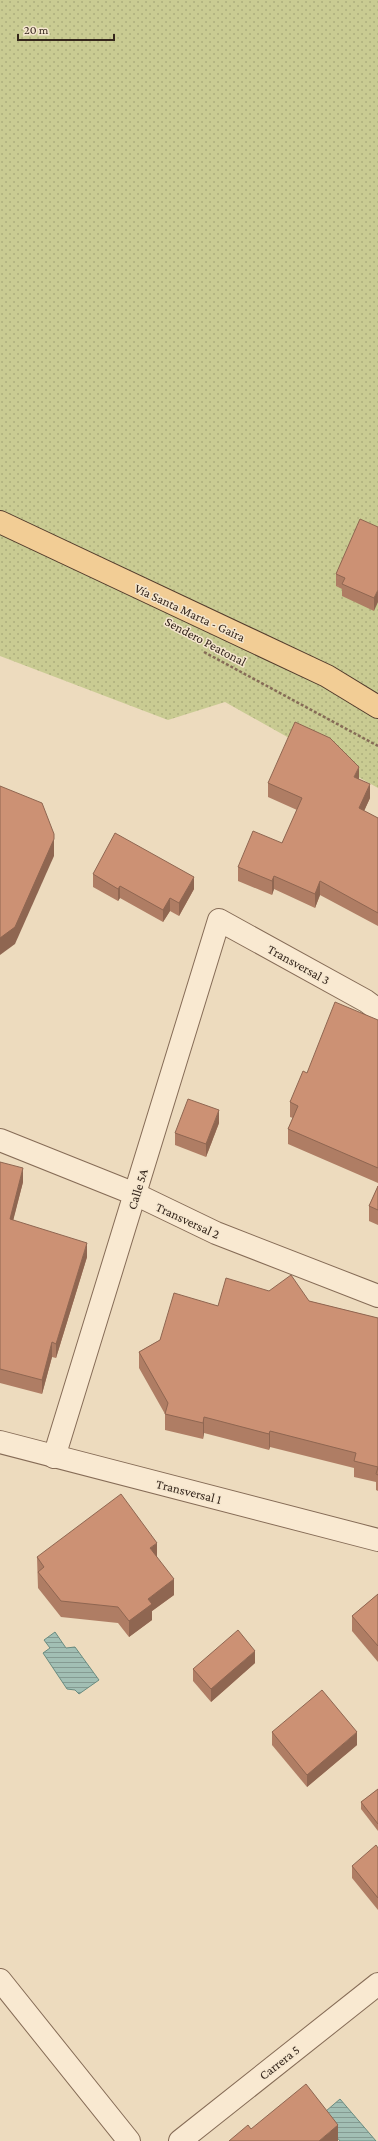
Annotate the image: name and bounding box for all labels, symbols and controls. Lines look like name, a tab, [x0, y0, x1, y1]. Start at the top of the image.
scale bar	[18, 16, 114, 42]
text: 20 m	[24, 23, 49, 37]
street label: Vía Santa Marta - Gaira	[132, 580, 247, 645]
street label: Sendero Peatonal	[163, 614, 249, 669]
street label: Transversal 3	[265, 941, 332, 988]
street label: Calle 5A	[124, 1166, 151, 1211]
street label: Transversal 2	[153, 1199, 222, 1242]
street label: Transversal 1	[155, 1476, 223, 1507]
street label: Carrera 5	[256, 2042, 303, 2083]

